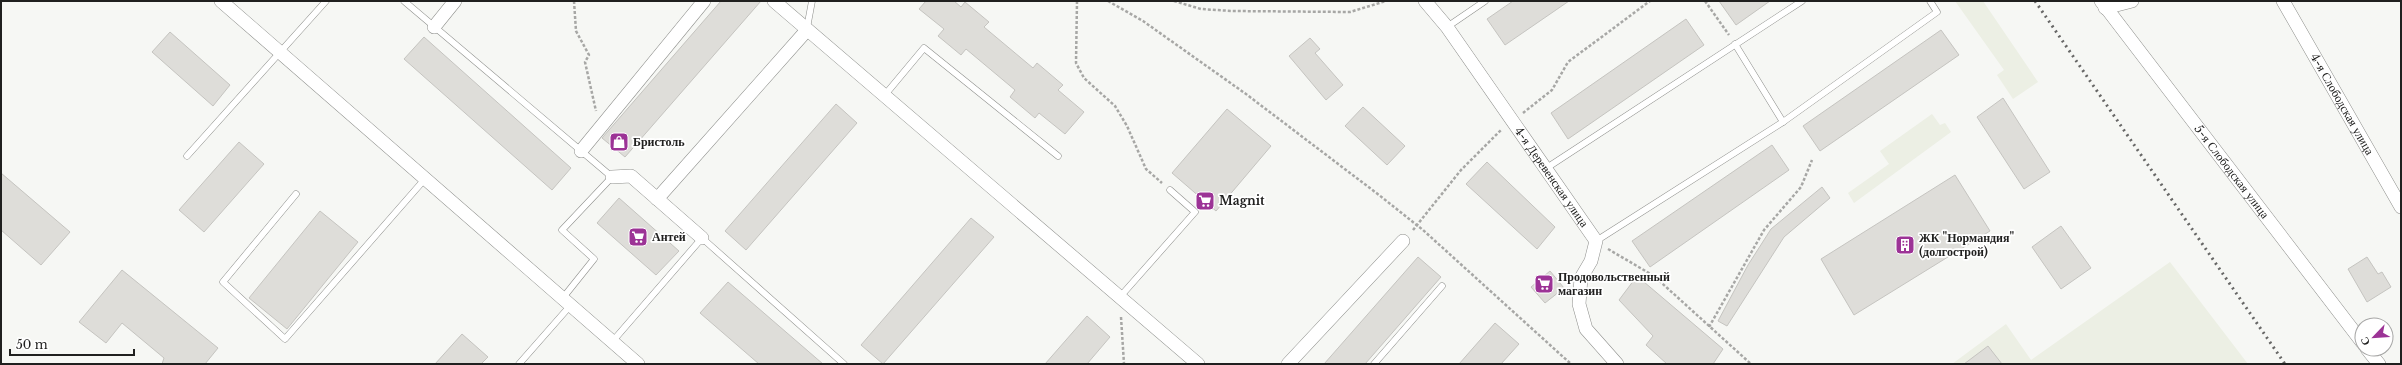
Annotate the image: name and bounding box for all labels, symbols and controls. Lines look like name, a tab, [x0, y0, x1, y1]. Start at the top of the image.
street label: 4-я Слободская улица	[2308, 51, 2378, 158]
street label: 5-я Слободская улица	[2191, 122, 2273, 222]
street label: 4-я Деревенская улица	[1512, 124, 1592, 230]
shop icon: Бристоль	[608, 131, 630, 153]
place label: Бристоль	[633, 134, 685, 149]
supermarket icon: Magnit	[1194, 190, 1216, 212]
place label: Magnit	[1219, 193, 1265, 208]
supermarket icon: Антей	[627, 226, 649, 248]
place label: Антей	[652, 229, 686, 244]
place label: ЖК "Нормандия" (долгострой)	[1919, 230, 2015, 259]
building icon: ЖК "Нормандия" (долгострой)	[1894, 234, 1916, 256]
place label: Продовольственный магазин	[1558, 269, 1670, 298]
supermarket icon: Продовольственный магазин	[1533, 273, 1555, 295]
north arrow	[2354, 317, 2394, 357]
scale bar	[10, 331, 134, 357]
text: С	[2357, 335, 2373, 348]
text: 50 m	[16, 337, 48, 352]

